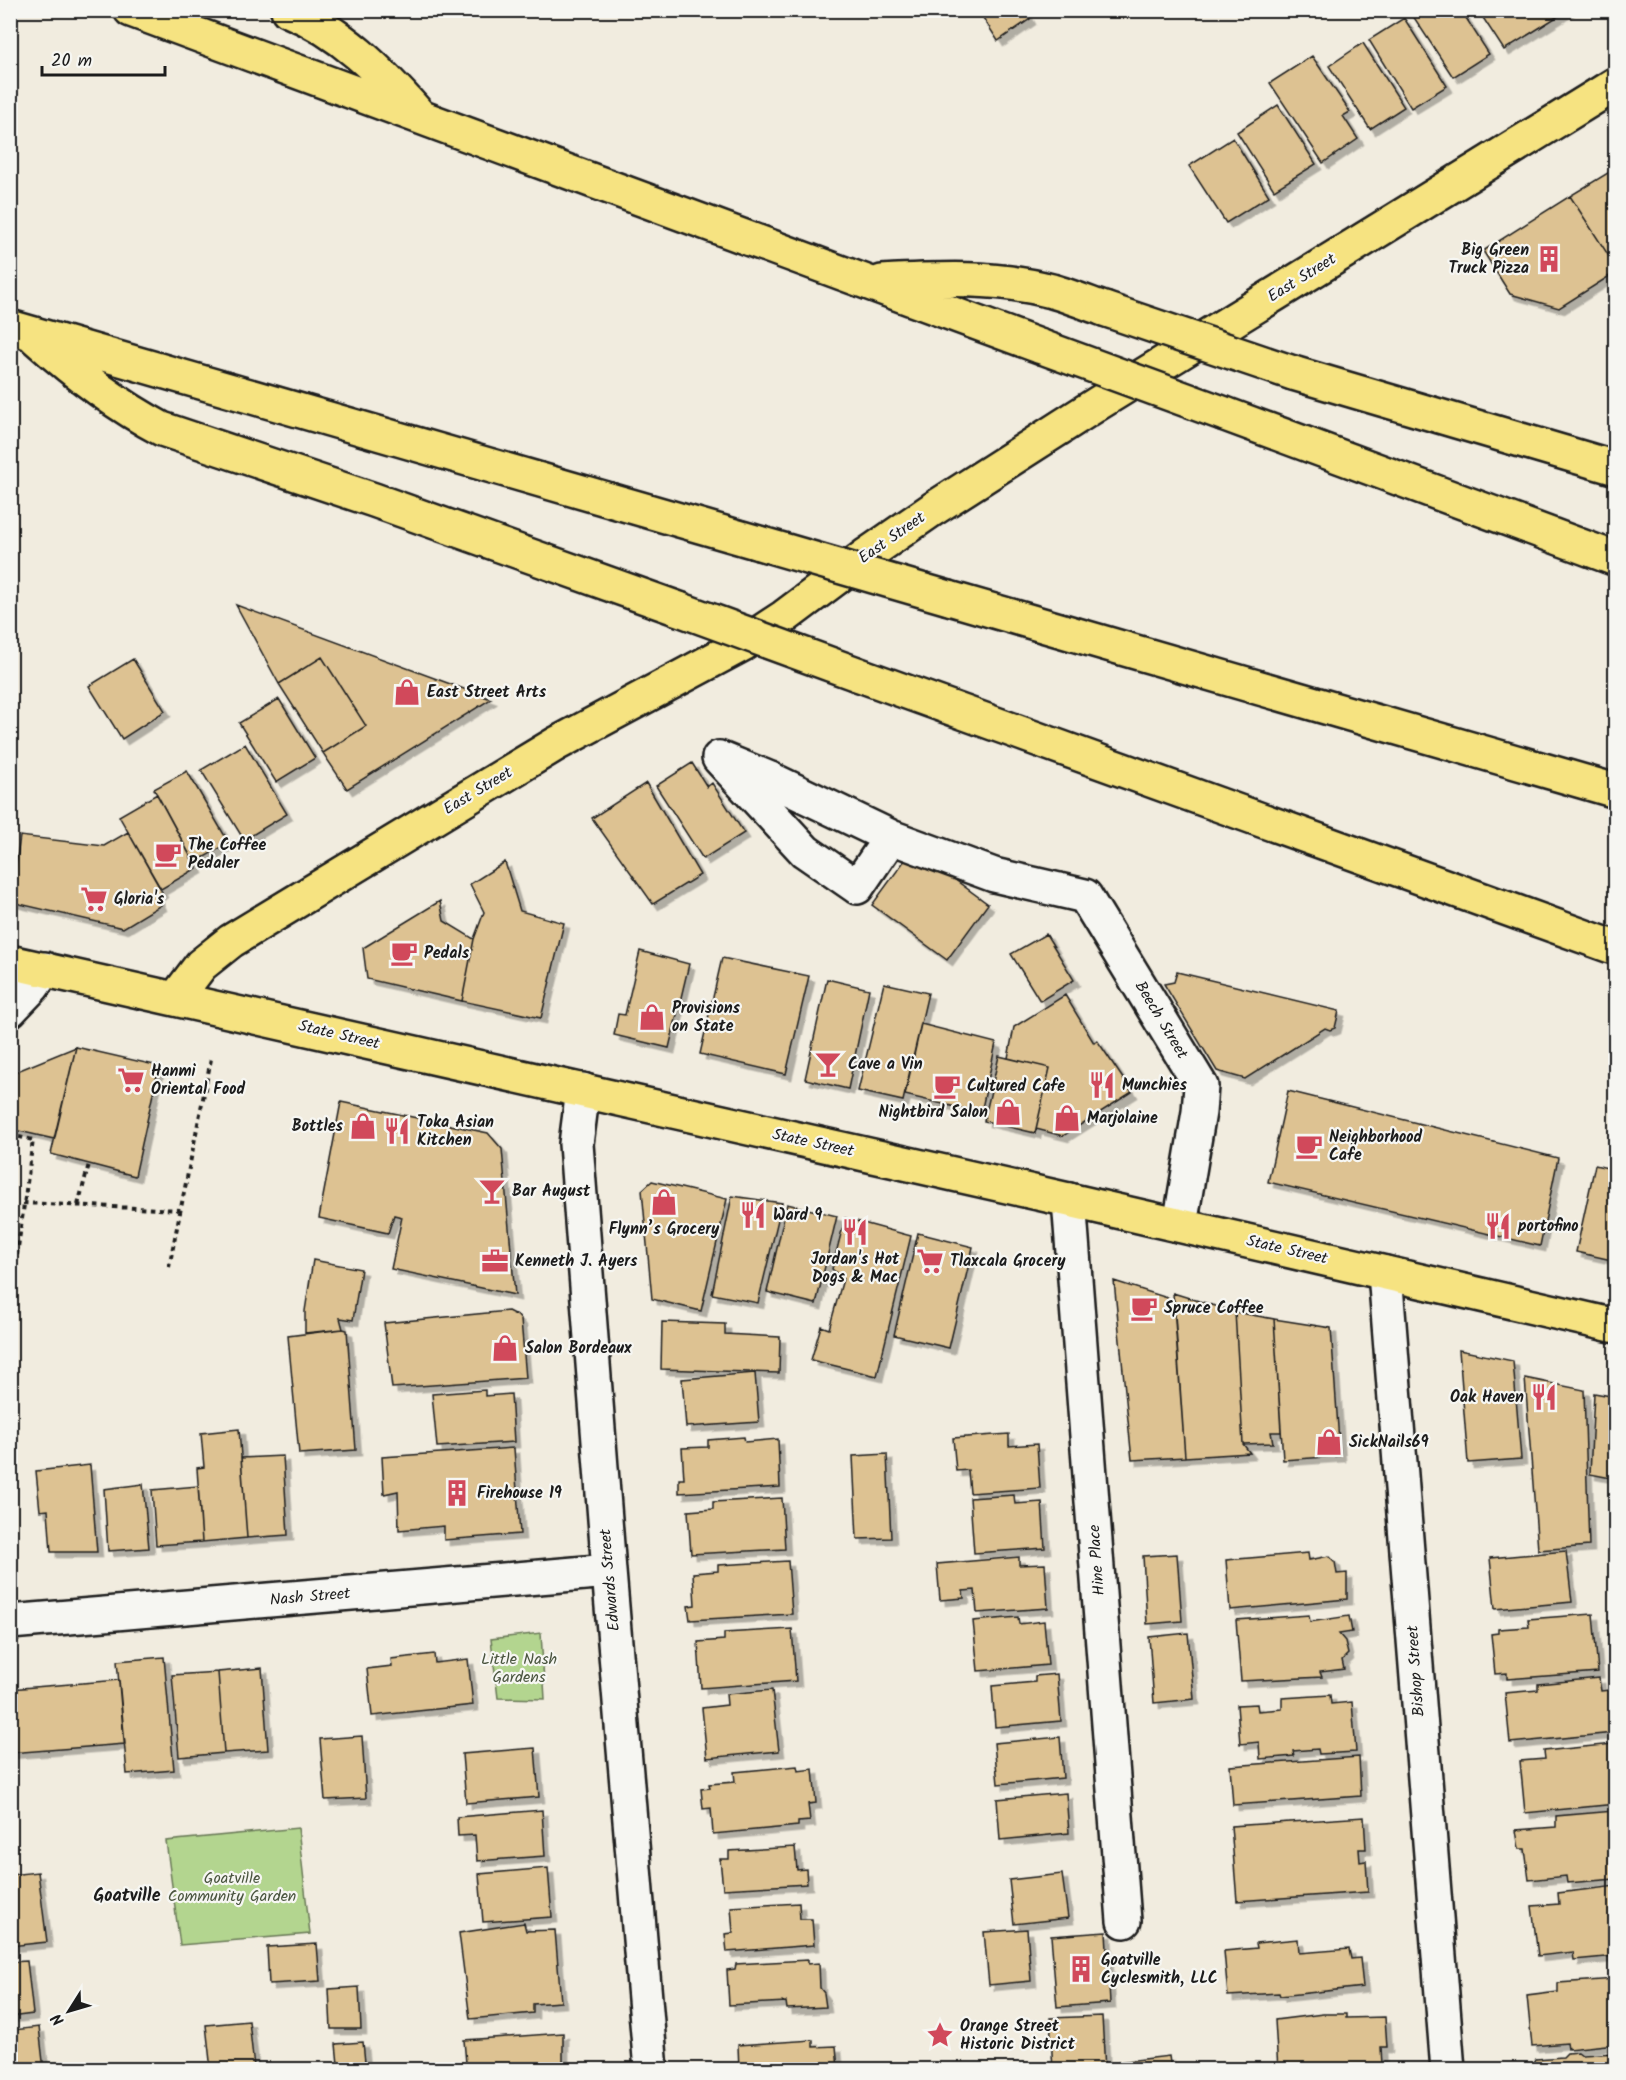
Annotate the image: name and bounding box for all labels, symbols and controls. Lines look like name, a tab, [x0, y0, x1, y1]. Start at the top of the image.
scale bar	[42, 39, 165, 77]
text: 20 m	[51, 47, 92, 76]
place label: Big Green Truck Pizza	[1448, 238, 1529, 281]
building icon: Big Green Truck Pizza	[1534, 244, 1564, 274]
street label: East Street	[1263, 247, 1342, 309]
street label: East Street	[853, 505, 931, 570]
shop icon: East Street Arts	[392, 677, 422, 707]
place label: East Street Arts	[427, 680, 547, 705]
street label: East Street	[439, 760, 518, 822]
place label: The Coffee Pedaler	[188, 833, 267, 876]
cafe icon: The Coffee Pedaler	[153, 839, 183, 869]
supermarket icon: Gloria's	[79, 884, 109, 914]
place label: Gloria's	[114, 887, 165, 912]
cafe icon: Pedals	[389, 938, 419, 968]
place label: Pedals	[424, 941, 470, 966]
street label: Beech Street	[1128, 976, 1195, 1065]
place label: Provisions on State	[672, 996, 741, 1039]
shop icon: Provisions on State	[637, 1002, 667, 1032]
street label: State Street	[296, 1014, 383, 1057]
bar icon: Cave a Vin	[813, 1049, 843, 1079]
place label: Cave a Vin	[848, 1052, 923, 1077]
place label: Hanmi Oriental Food	[151, 1059, 246, 1102]
supermarket icon: Hanmi Oriental Food	[116, 1065, 146, 1095]
restaurant icon: Munchies	[1087, 1070, 1117, 1100]
cafe icon: Cultured Cafe	[932, 1071, 962, 1101]
place label: Munchies	[1122, 1073, 1188, 1098]
place label: Cultured Cafe	[967, 1074, 1065, 1099]
shop icon: Nightbird Salon	[993, 1097, 1023, 1127]
place label: Nightbird Salon	[879, 1100, 988, 1125]
shop icon: Marjolaine	[1052, 1103, 1082, 1133]
place label: Marjolaine	[1087, 1106, 1158, 1131]
place label: Toka Asian Kitchen	[417, 1110, 494, 1153]
shop icon: Bottles	[348, 1111, 378, 1141]
place label: Bottles	[292, 1114, 344, 1139]
restaurant icon: Toka Asian Kitchen	[382, 1116, 412, 1146]
street label: State Street	[770, 1122, 857, 1164]
place label: Neighborhood Cafe	[1329, 1125, 1423, 1168]
cafe icon: Neighborhood Cafe	[1294, 1131, 1324, 1161]
bar icon: Bar August	[477, 1176, 507, 1206]
place label: Bar August	[512, 1179, 591, 1204]
shop icon: Flynn’s Grocery	[649, 1187, 679, 1217]
restaurant icon: Ward 9	[738, 1200, 768, 1230]
place label: Ward 9	[773, 1203, 822, 1228]
restaurant icon: portofino	[1483, 1211, 1513, 1241]
place label: portofino	[1517, 1214, 1579, 1239]
place label: Flynn’s Grocery	[609, 1217, 720, 1242]
restaurant icon: Jordan's Hot Dogs & Mac	[840, 1217, 870, 1247]
street label: State Street	[1244, 1229, 1331, 1272]
office icon: Kenneth J. Ayers	[480, 1246, 510, 1276]
supermarket icon: Tlaxcala Grocery	[915, 1246, 945, 1276]
place label: Jordan's Hot Dogs & Mac	[811, 1247, 900, 1290]
place label: Kenneth J. Ayers	[515, 1249, 638, 1274]
place label: Tlaxcala Grocery	[950, 1249, 1066, 1274]
cafe icon: Spruce Coffee	[1129, 1293, 1159, 1323]
place label: Spruce Coffee	[1164, 1296, 1264, 1321]
shop icon: Salon Bordeaux	[490, 1333, 520, 1363]
place label: Salon Bordeaux	[525, 1336, 632, 1361]
restaurant icon: Oak Haven	[1529, 1382, 1559, 1412]
place label: Oak Haven	[1450, 1385, 1524, 1410]
shop icon: SickNails69	[1314, 1427, 1344, 1457]
place label: SickNails69	[1349, 1430, 1429, 1455]
building icon: Firehouse 19	[442, 1478, 472, 1508]
place label: Firehouse 19	[477, 1481, 562, 1506]
street label: Hine Place	[1082, 1524, 1112, 1596]
street label: Edwards Street	[593, 1527, 627, 1632]
street label: Nash Street	[269, 1581, 352, 1613]
street label: Bishop Street	[1400, 1624, 1432, 1717]
park label: Little Nash Gardens	[481, 1647, 557, 1690]
park label: Goatville Community Garden	[168, 1866, 296, 1909]
district label: Goatville	[94, 1882, 161, 1911]
place label: Goatville Cyclesmith, LLC	[1101, 1948, 1218, 1991]
building icon: Goatville Cyclesmith, LLC	[1066, 1954, 1096, 1984]
north arrow	[39, 1981, 99, 2041]
text: N	[45, 2008, 71, 2031]
place label: Orange Street Historic District	[960, 2014, 1076, 2057]
place icon: Orange Street Historic District	[925, 2020, 955, 2050]

